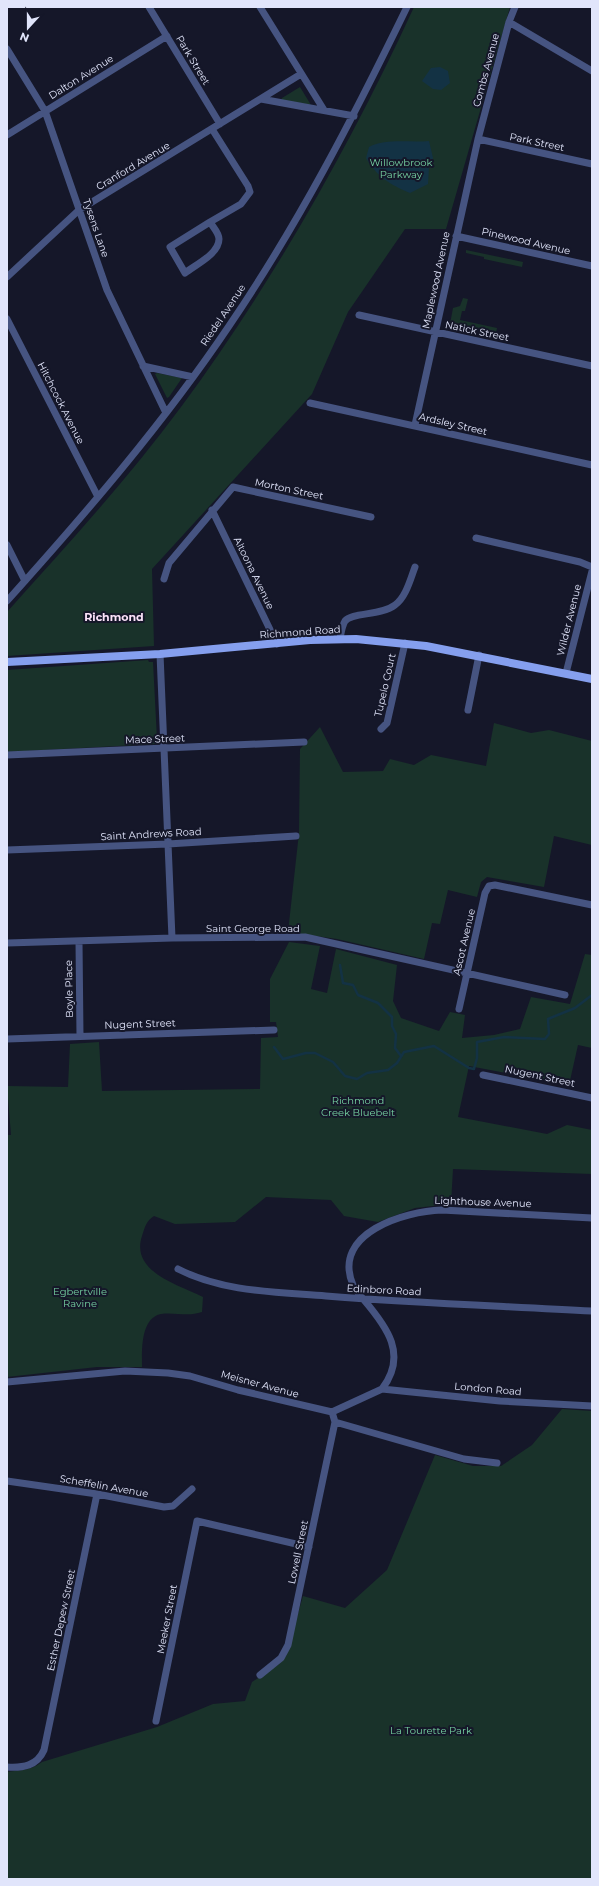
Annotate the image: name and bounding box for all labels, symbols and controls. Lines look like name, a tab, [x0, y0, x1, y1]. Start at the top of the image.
north arrow	[8, 8, 48, 48]
text: N	[18, 29, 31, 45]
street label: Combs Avenue	[470, 32, 502, 108]
street label: Park Street	[173, 33, 213, 87]
street label: Dalton Avenue	[46, 52, 116, 102]
street label: Park Street	[508, 130, 566, 154]
street label: Cranford Avenue	[94, 139, 172, 193]
park label: Willowbrook Parkway	[369, 156, 433, 181]
street label: Tysens Lane	[80, 197, 112, 259]
street label: Pinewood Avenue	[480, 224, 572, 258]
street label: Maplewood Avenue	[419, 230, 453, 330]
street label: Riedel Avenue	[198, 282, 248, 348]
street label: Natick Street	[444, 318, 510, 344]
street label: Hitchcock Avenue	[35, 360, 87, 446]
street label: Ardsley Street	[418, 410, 488, 438]
street label: Morton Street	[254, 475, 324, 503]
street label: Altoona Avenue	[231, 535, 277, 611]
street label: Wilder Avenue	[554, 583, 584, 657]
district label: Richmond	[84, 610, 144, 624]
street label: Richmond Road	[259, 623, 341, 641]
street label: Tupelo Court	[371, 652, 399, 718]
street label: Mace Street	[125, 731, 185, 747]
street label: Saint Andrews Road	[100, 825, 202, 843]
street label: Ascot Avenue	[450, 907, 478, 977]
street label: Saint George Road	[206, 922, 300, 935]
street label: Boyle Place	[62, 960, 76, 1018]
street label: Nugent Street	[104, 1016, 176, 1032]
street label: Nugent Street	[504, 1062, 576, 1090]
park label: Richmond Creek Bluebelt	[321, 1094, 395, 1119]
street label: Lighthouse Avenue	[434, 1194, 532, 1210]
street label: Edinboro Road	[346, 1282, 422, 1298]
park label: Egbertville Ravine	[53, 1285, 107, 1310]
street label: Meisner Avenue	[220, 1367, 300, 1401]
street label: London Road	[454, 1380, 522, 1398]
street label: Scheffelin Avenue	[59, 1472, 149, 1500]
street label: Lowell Street	[285, 1519, 311, 1585]
street label: Esther Depew Street	[44, 1568, 78, 1672]
street label: Meeker Street	[154, 1583, 180, 1655]
park label: La Tourette Park	[390, 1724, 472, 1737]

